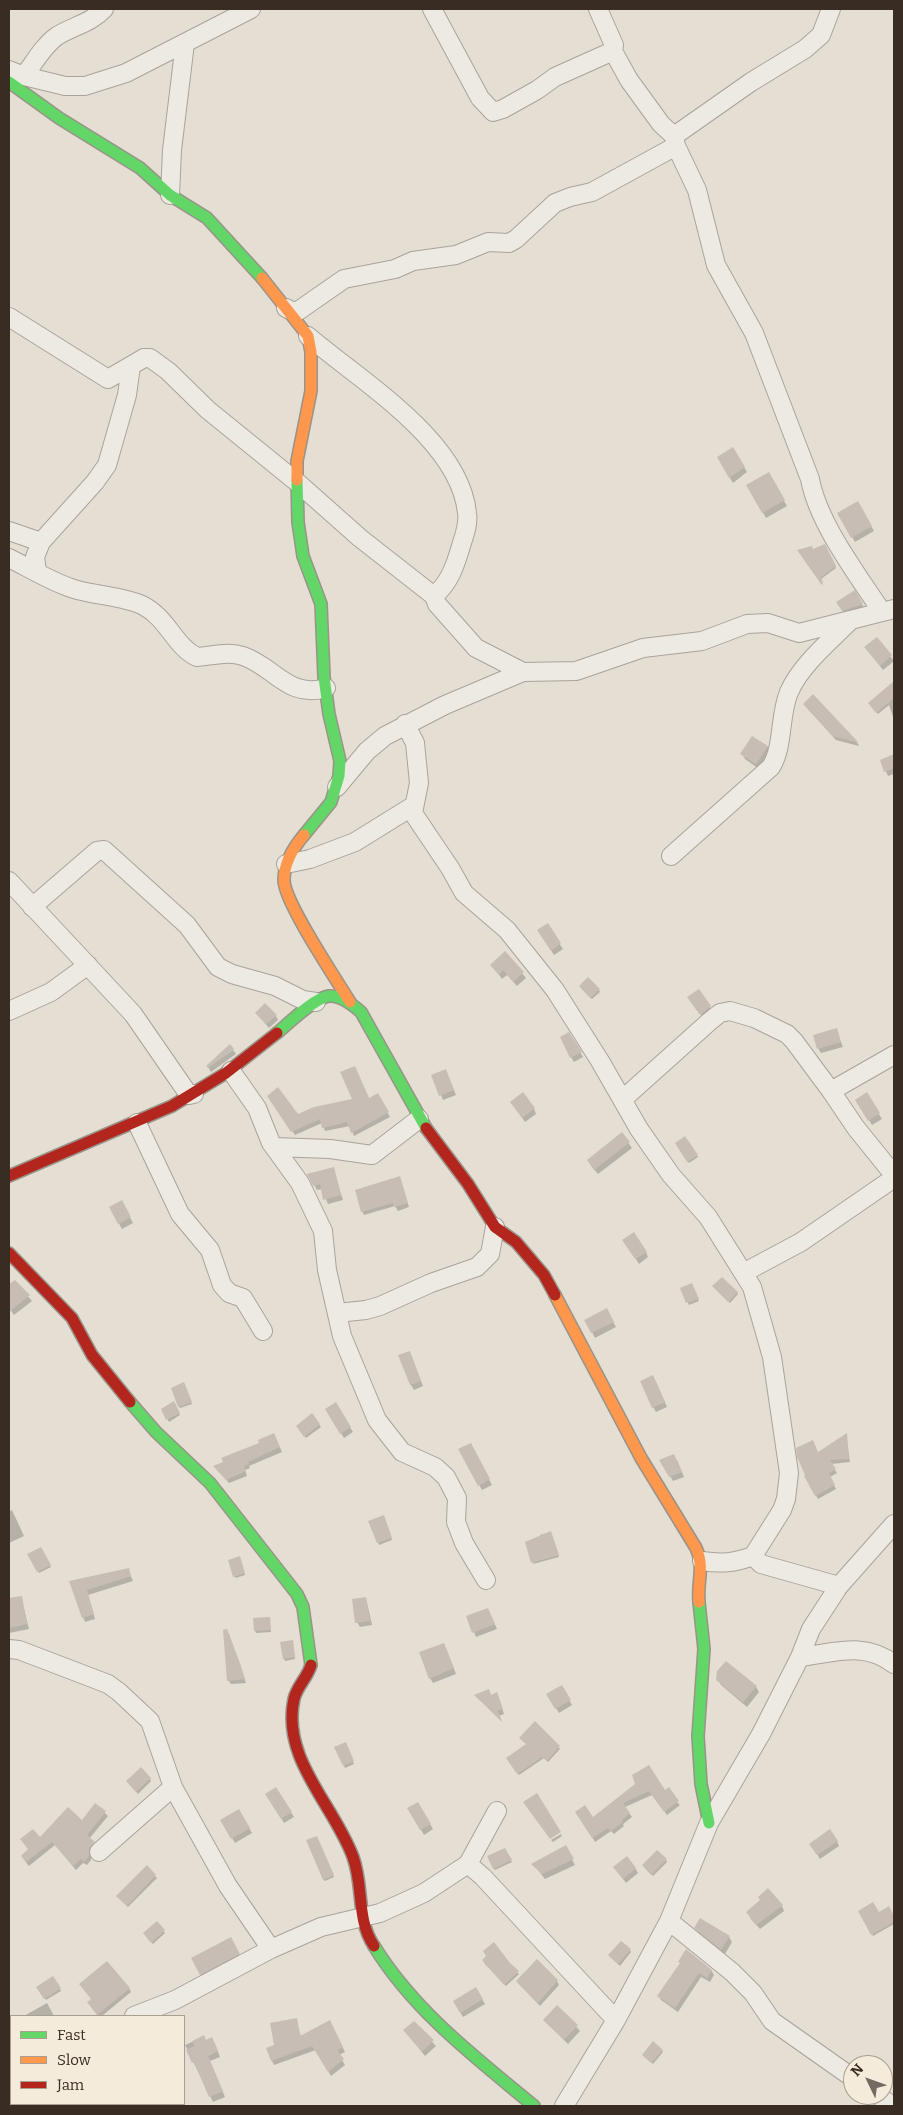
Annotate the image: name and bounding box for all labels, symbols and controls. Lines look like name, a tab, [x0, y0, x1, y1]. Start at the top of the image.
legend	[10, 2015, 185, 2105]
text: Fast	[57, 2026, 86, 2044]
text: Slow	[57, 2051, 91, 2069]
north arrow	[843, 2055, 893, 2105]
text: N	[847, 2061, 867, 2080]
text: Jam	[57, 2076, 84, 2094]

